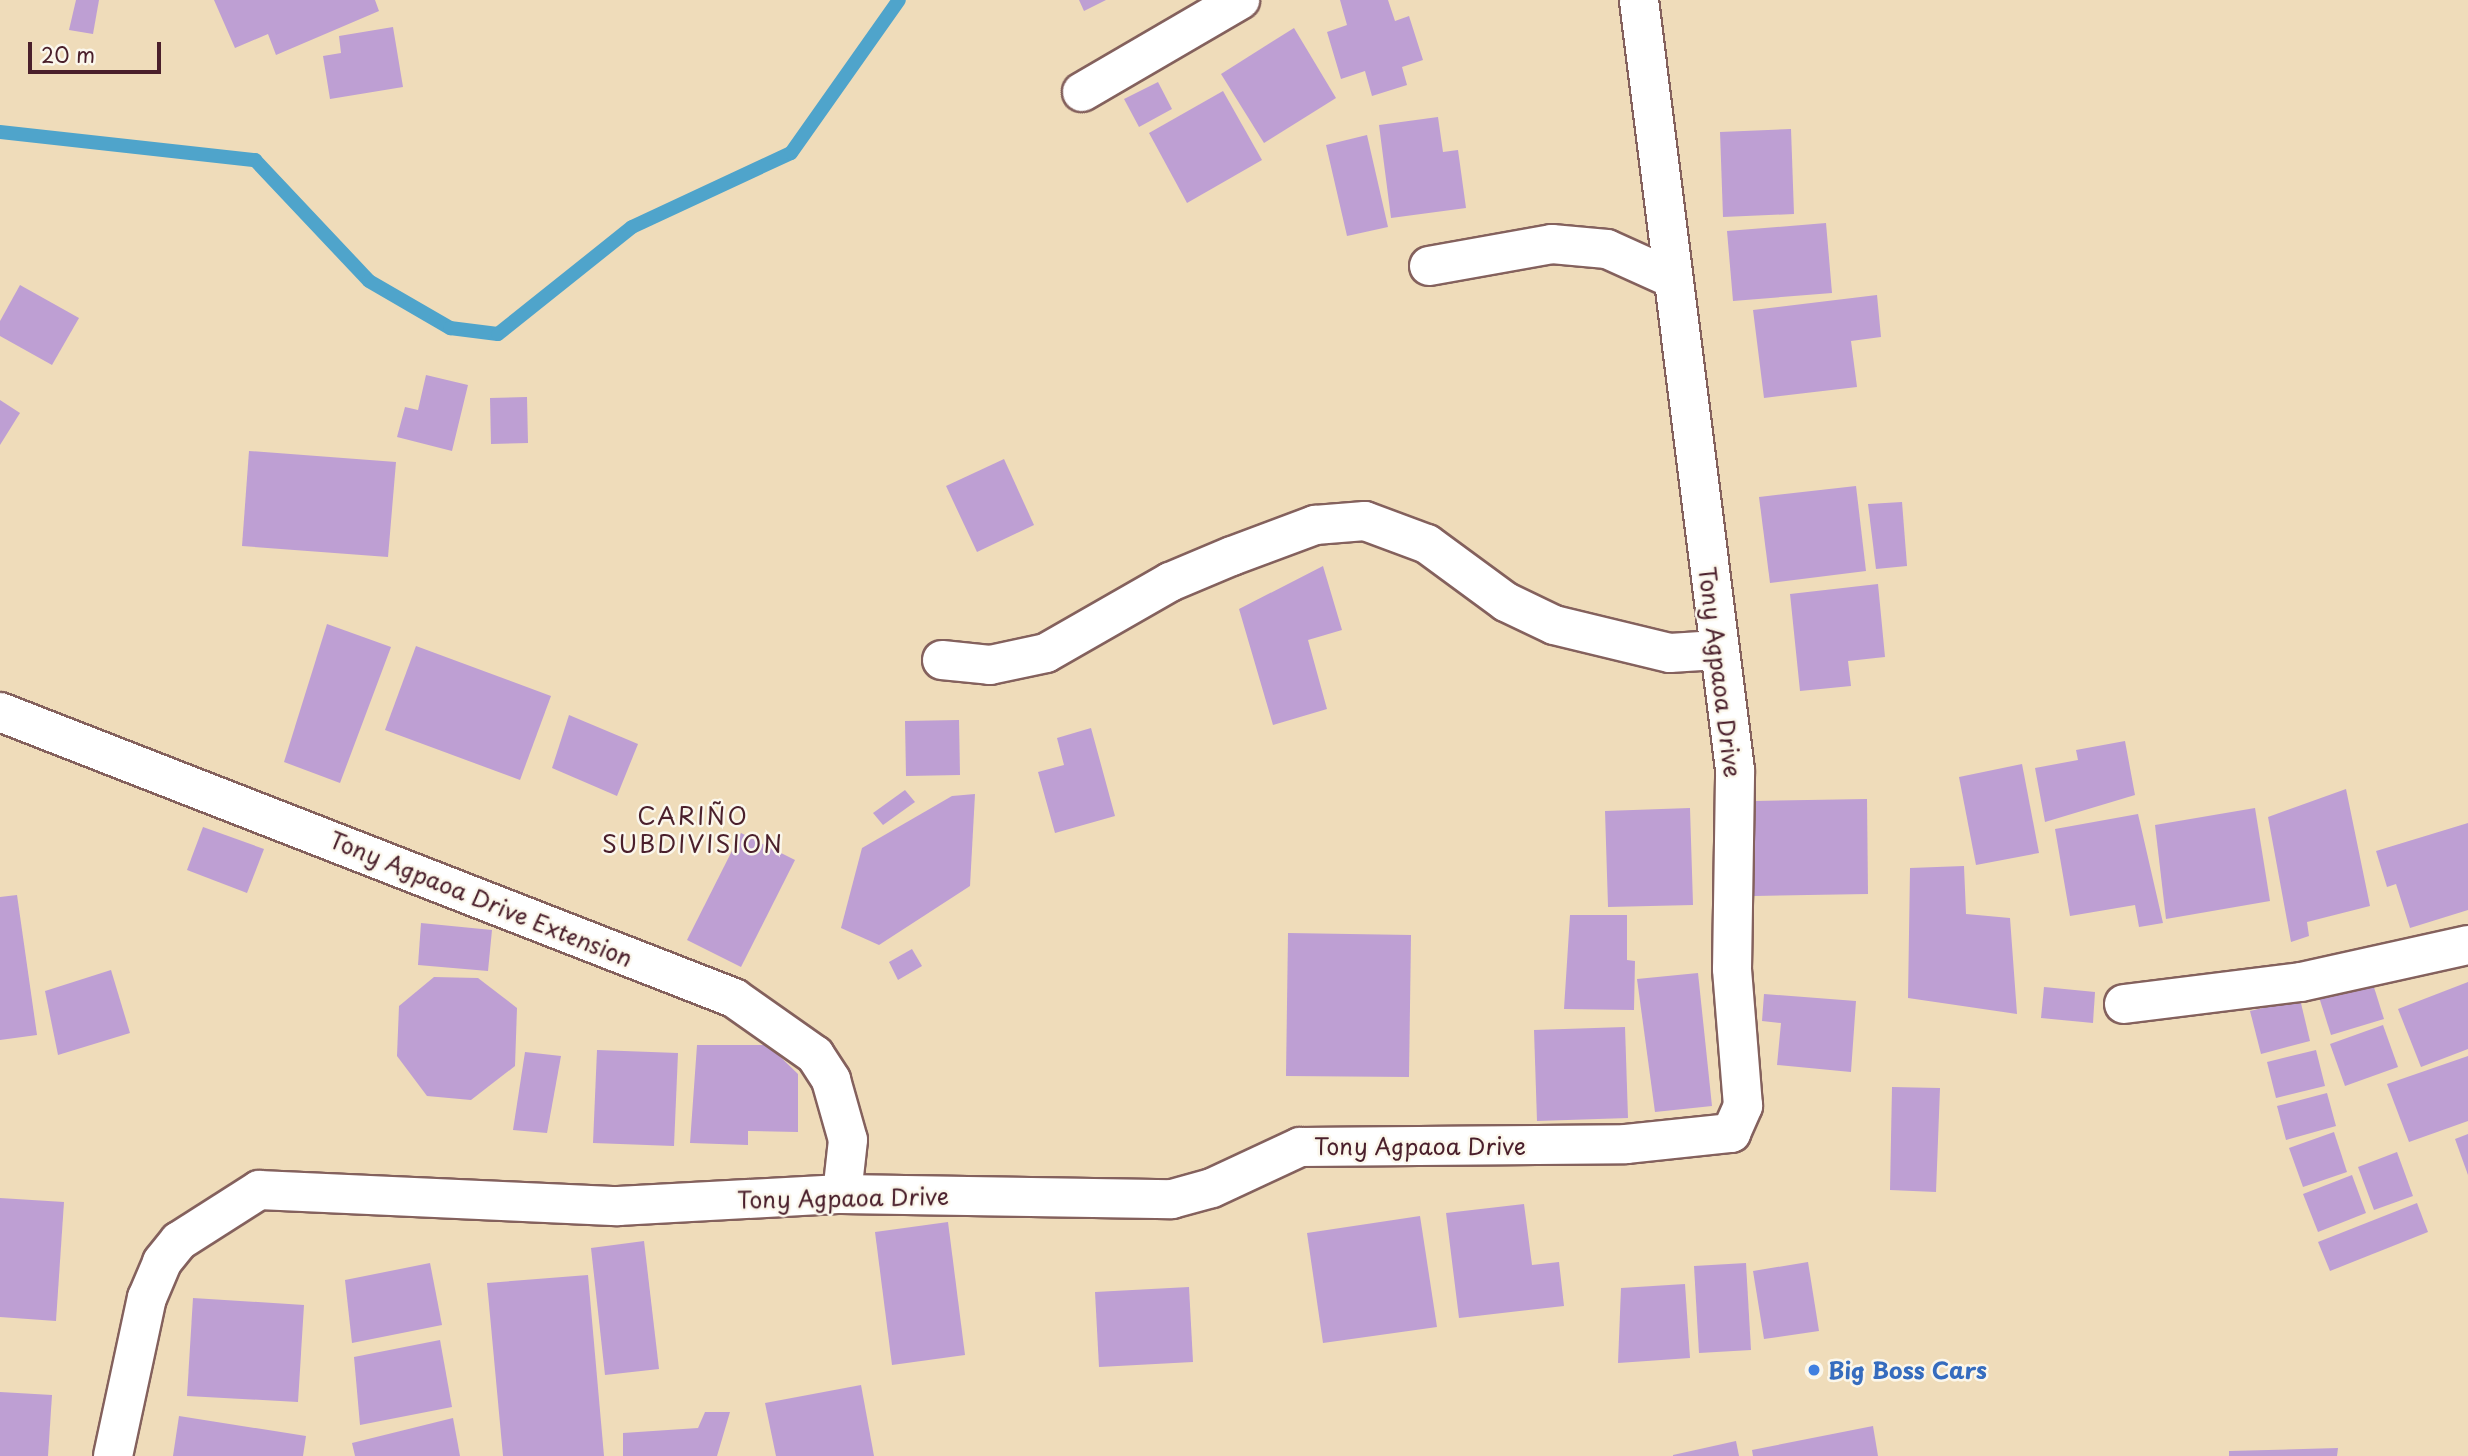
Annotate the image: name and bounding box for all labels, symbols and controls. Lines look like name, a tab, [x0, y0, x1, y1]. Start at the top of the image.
scale bar	[32, 28, 164, 72]
text: 20 m	[41, 38, 95, 70]
street label: Tony Agpaoa Drive	[1693, 565, 1747, 779]
district label: CARIÑO SUBDIVISION	[603, 802, 783, 858]
street label: Tony Agpaoa Drive Extension	[325, 825, 637, 973]
street label: Tony Agpaoa Drive	[1314, 1132, 1526, 1160]
street label: Tony Agpaoa Drive	[737, 1182, 949, 1214]
place label: Big Boss Cars	[1828, 1356, 1987, 1384]
marker: Big Boss Cars	[1806, 1362, 1822, 1378]

